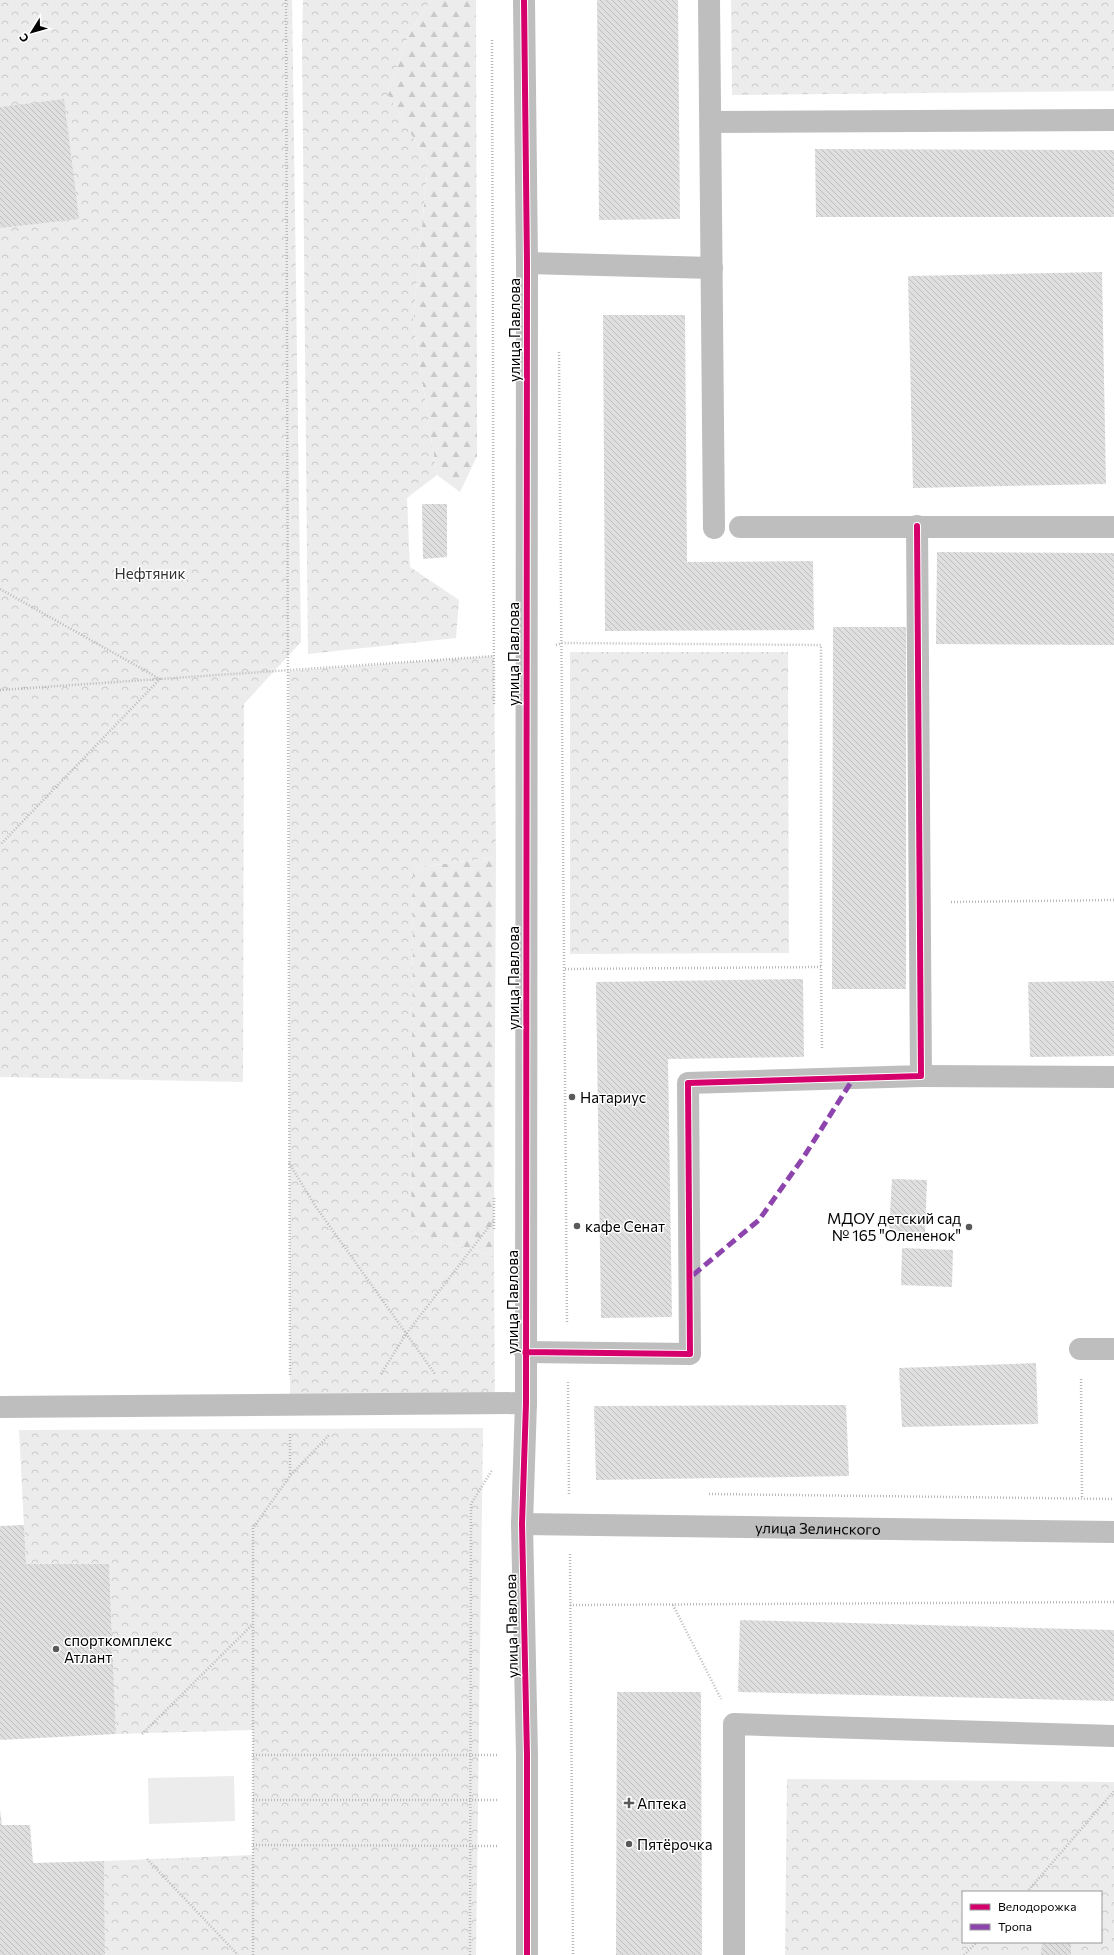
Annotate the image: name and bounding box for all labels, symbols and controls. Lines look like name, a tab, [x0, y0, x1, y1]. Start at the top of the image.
north arrow	[12, 12, 52, 52]
text: С	[16, 31, 31, 45]
street label: улица Павлова	[505, 278, 523, 382]
park label: Нефтяник	[115, 564, 185, 582]
street label: улица Павлова	[504, 602, 522, 706]
street label: улица Павлова	[504, 926, 522, 1030]
place label: Натариус	[580, 1088, 646, 1106]
marker: Натариус	[567, 1092, 577, 1102]
place label: МДОУ детский сад № 165 "Олененок"	[827, 1209, 961, 1244]
place label: кафе Сенат	[585, 1217, 665, 1235]
marker: кафе Сенат	[572, 1221, 582, 1231]
marker: МДОУ детский сад № 165 "Олененок"	[964, 1222, 974, 1232]
street label: улица Павлова	[503, 1250, 521, 1354]
street label: улица Зелинского	[755, 1518, 881, 1538]
street label: улица Павлова	[501, 1574, 521, 1678]
place label: спорткомплекс Атлант	[64, 1631, 172, 1666]
marker: спорткомплекс Атлант	[51, 1644, 61, 1654]
place label: Аптека	[637, 1794, 687, 1812]
marker: Аптека	[624, 1798, 634, 1808]
place label: Пятёрочка	[637, 1835, 712, 1853]
marker: Пятёрочка	[624, 1839, 634, 1849]
legend	[962, 1891, 1102, 1943]
text: Велодорожка	[998, 1899, 1076, 1913]
text: Тропа	[998, 1919, 1032, 1933]

